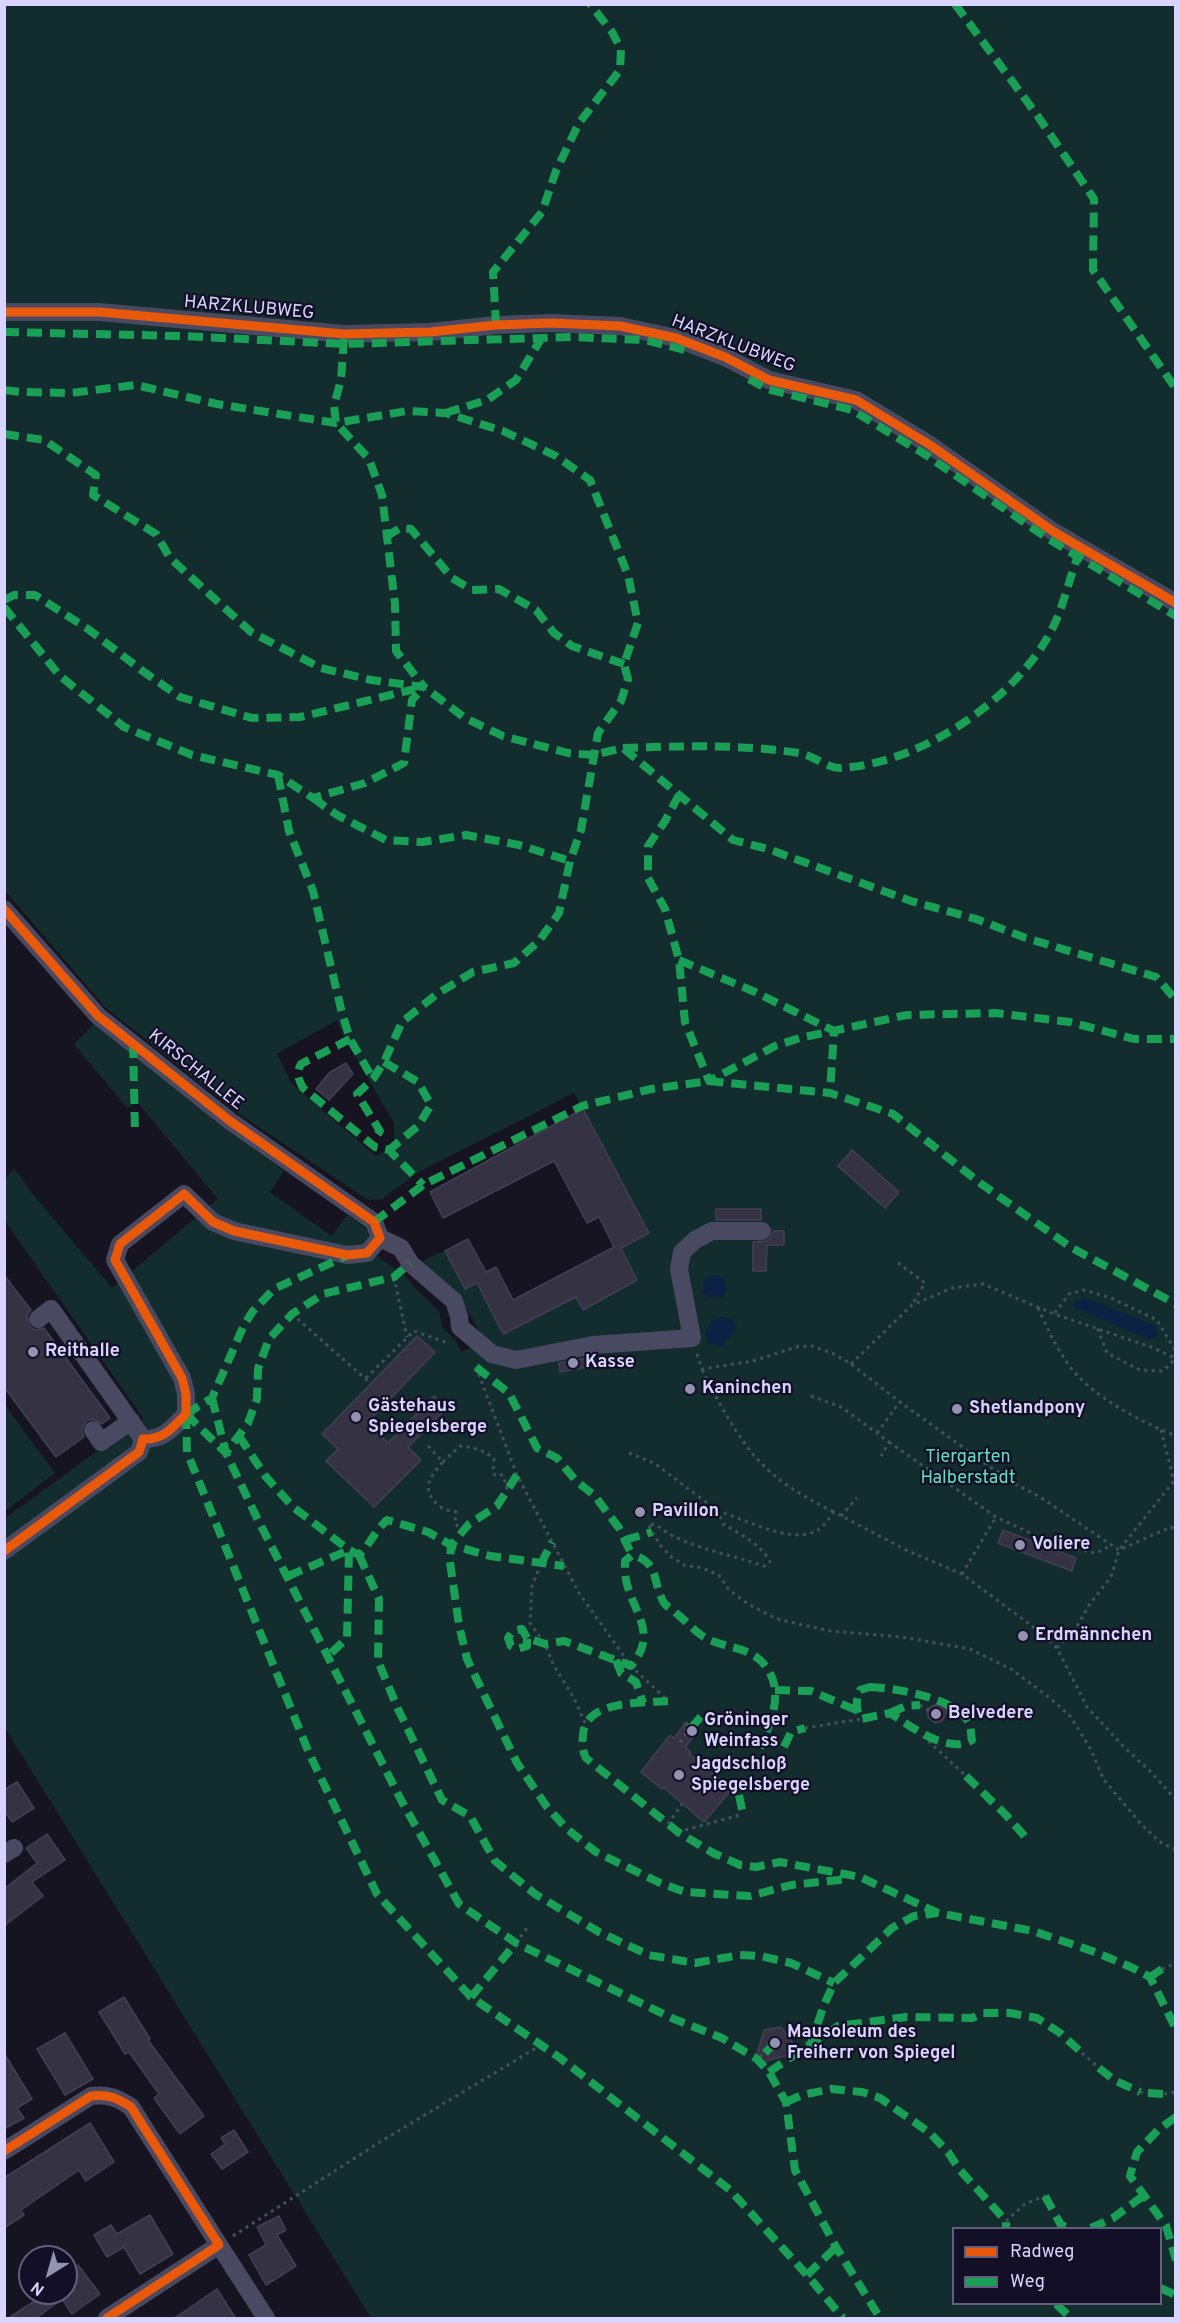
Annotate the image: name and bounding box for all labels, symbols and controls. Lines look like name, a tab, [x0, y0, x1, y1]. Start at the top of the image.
street label: HARZKLUBWEG	[183, 293, 315, 325]
street label: HARZKLUBWEG	[668, 311, 798, 379]
street label: KIRSCHALLEE	[143, 1026, 247, 1116]
place label: Reithalle	[45, 1341, 120, 1363]
marker: Reithalle	[26, 1345, 40, 1359]
place label: Kasse	[585, 1352, 635, 1374]
marker: Kasse	[566, 1356, 580, 1370]
place label: Kaninchen	[702, 1378, 792, 1400]
marker: Kaninchen	[683, 1382, 697, 1396]
place label: Gästehaus Spiegelsberge	[368, 1396, 487, 1438]
place label: Shetlandpony	[969, 1398, 1085, 1420]
marker: Shetlandpony	[950, 1402, 964, 1416]
marker: Gästehaus Spiegelsberge	[349, 1410, 363, 1424]
park label: Tiergarten Halberstadt	[921, 1447, 1015, 1490]
place label: Pavillon	[652, 1501, 719, 1523]
marker: Pavillon	[633, 1505, 647, 1519]
place label: Voliere	[1032, 1534, 1090, 1556]
marker: Voliere	[1013, 1538, 1027, 1552]
place label: Erdmännchen	[1035, 1625, 1152, 1647]
marker: Erdmännchen	[1016, 1629, 1030, 1643]
place label: Belvedere	[948, 1703, 1033, 1725]
marker: Belvedere	[929, 1707, 943, 1721]
place label: Gröninger Weinfass	[704, 1710, 788, 1752]
marker: Gröninger Weinfass	[685, 1724, 699, 1738]
place label: Jagdschloß Spiegelsberge	[691, 1754, 810, 1796]
marker: Jagdschloß Spiegelsberge	[672, 1768, 686, 1782]
place label: Mausoleum des Freiherr von Spiegel	[787, 2022, 956, 2064]
marker: Mausoleum des Freiherr von Spiegel	[768, 2036, 782, 2050]
legend	[952, 2227, 1162, 2305]
text: Radweg	[1010, 2241, 1074, 2264]
north arrow	[18, 2245, 78, 2305]
text: Weg	[1010, 2271, 1045, 2294]
text: N	[28, 2276, 49, 2299]

